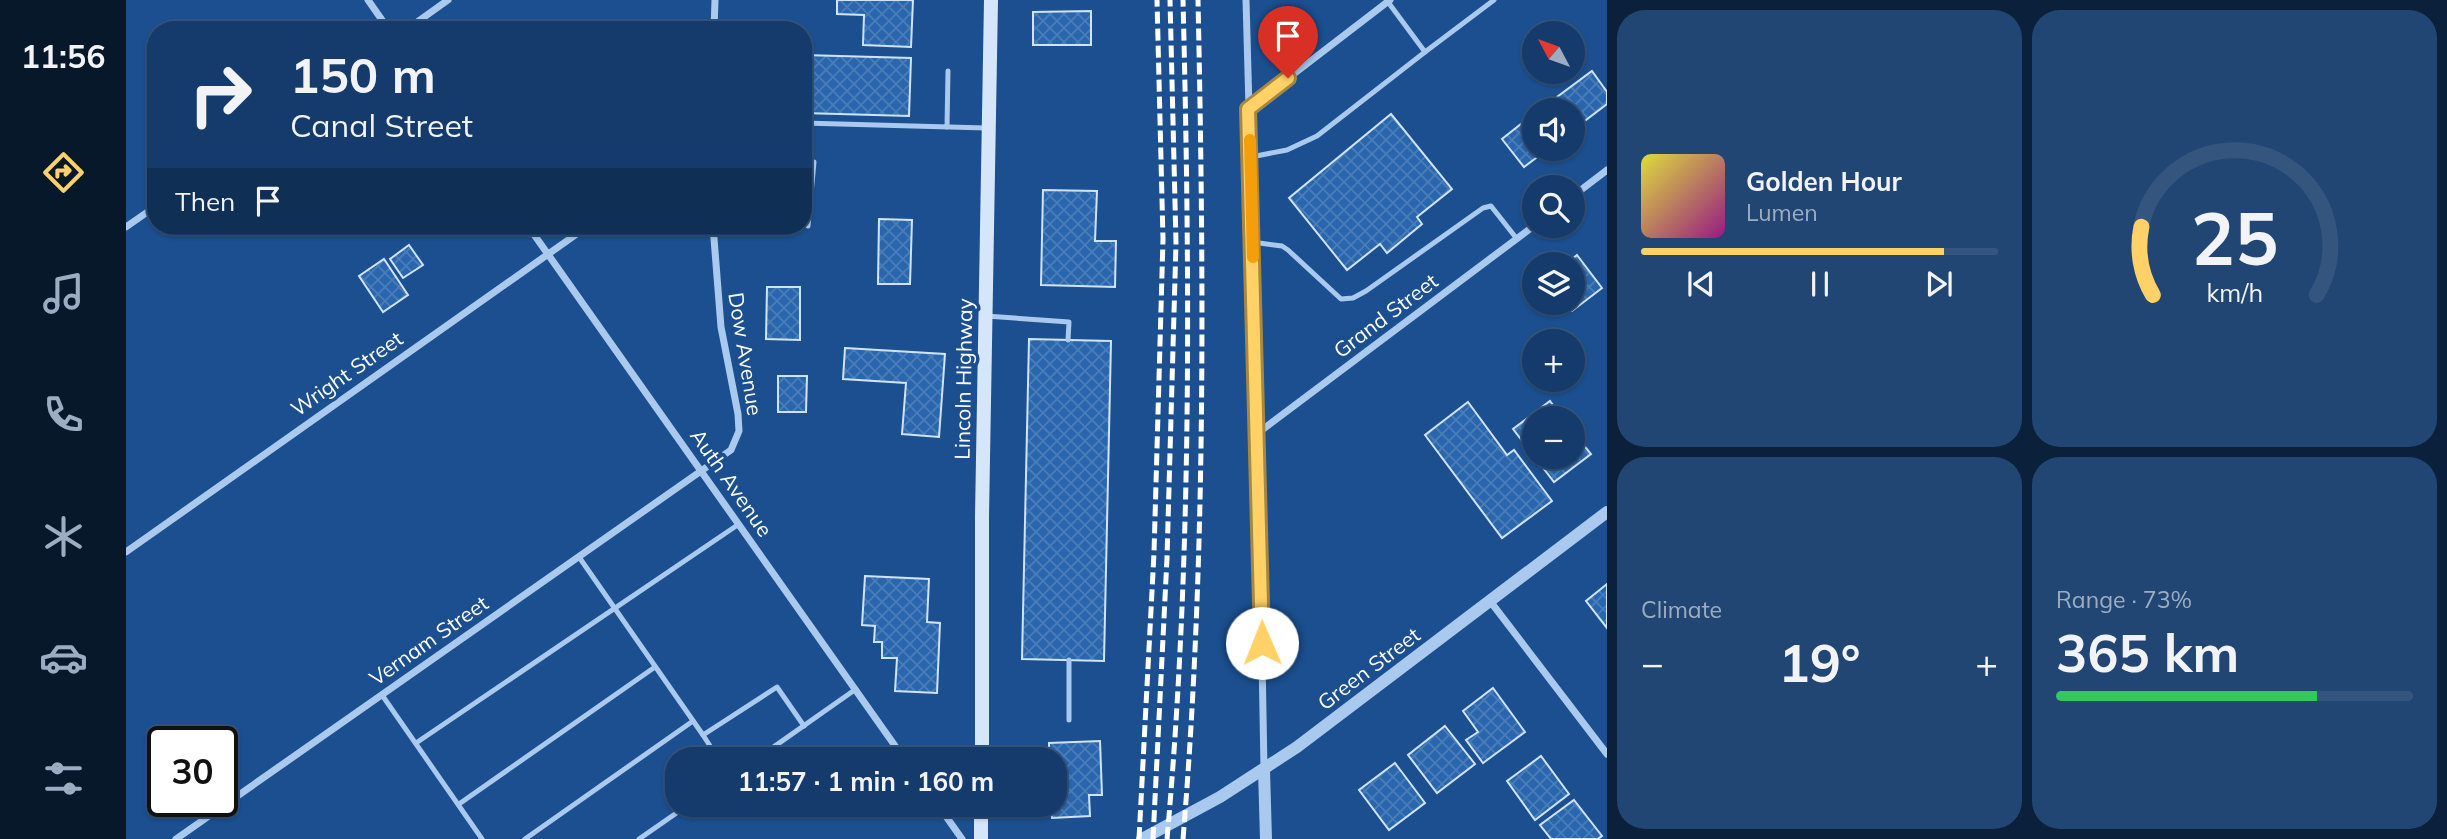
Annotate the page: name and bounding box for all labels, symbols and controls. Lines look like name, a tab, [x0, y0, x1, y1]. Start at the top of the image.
pin	[1258, 6, 1318, 78]
icon: arrive	[1269, 17, 1307, 55]
north arrow	[1522, 21, 1586, 84]
map controls	[1522, 21, 1585, 469]
text: 11:56	[21, 36, 105, 76]
text: 150 m	[290, 44, 436, 105]
icon: right	[175, 49, 266, 140]
button: sound	[1522, 98, 1585, 161]
text: Canal Street	[290, 105, 473, 145]
icon: directions	[39, 148, 88, 197]
text: Golden Hour	[1746, 165, 1902, 198]
button: search	[1522, 175, 1585, 238]
icon: arrive	[249, 182, 287, 220]
text: Then	[175, 185, 235, 218]
text: 25	[2191, 192, 2278, 283]
text: Lumen	[1746, 198, 1818, 227]
button: layers	[1522, 252, 1585, 315]
icon: previous	[1682, 265, 1720, 303]
icon: pause	[1801, 265, 1839, 303]
icon: next	[1920, 265, 1958, 303]
street label: Grand Street	[1328, 268, 1443, 363]
icon: music	[39, 269, 88, 318]
text: km/h	[2206, 277, 2263, 308]
street label: Dow Avenue	[723, 290, 769, 417]
street label: Lincoln Highway	[949, 298, 977, 460]
street label: Wright Street	[285, 325, 407, 421]
button: +	[1522, 329, 1585, 392]
icon: phone	[39, 390, 88, 439]
button: −	[1522, 406, 1585, 469]
street label: Auth Avenue	[685, 423, 779, 541]
icon: climate	[39, 512, 88, 561]
text: Range · 73%	[2056, 585, 2192, 614]
street label: Vernam Street	[364, 590, 493, 691]
text: Climate	[1641, 595, 1722, 624]
position arrow	[1225, 606, 1299, 680]
text: 365 km	[2056, 620, 2239, 685]
street label: Green Street	[1312, 621, 1425, 715]
text: 19°	[1778, 630, 1861, 695]
icon: car	[39, 633, 88, 682]
text: −	[1641, 639, 1664, 687]
text: +	[1975, 639, 1998, 687]
speed limit sign: 30	[147, 726, 238, 817]
icon: filters	[39, 754, 88, 803]
text: 11:57 · 1 min · 160 m	[738, 765, 994, 798]

